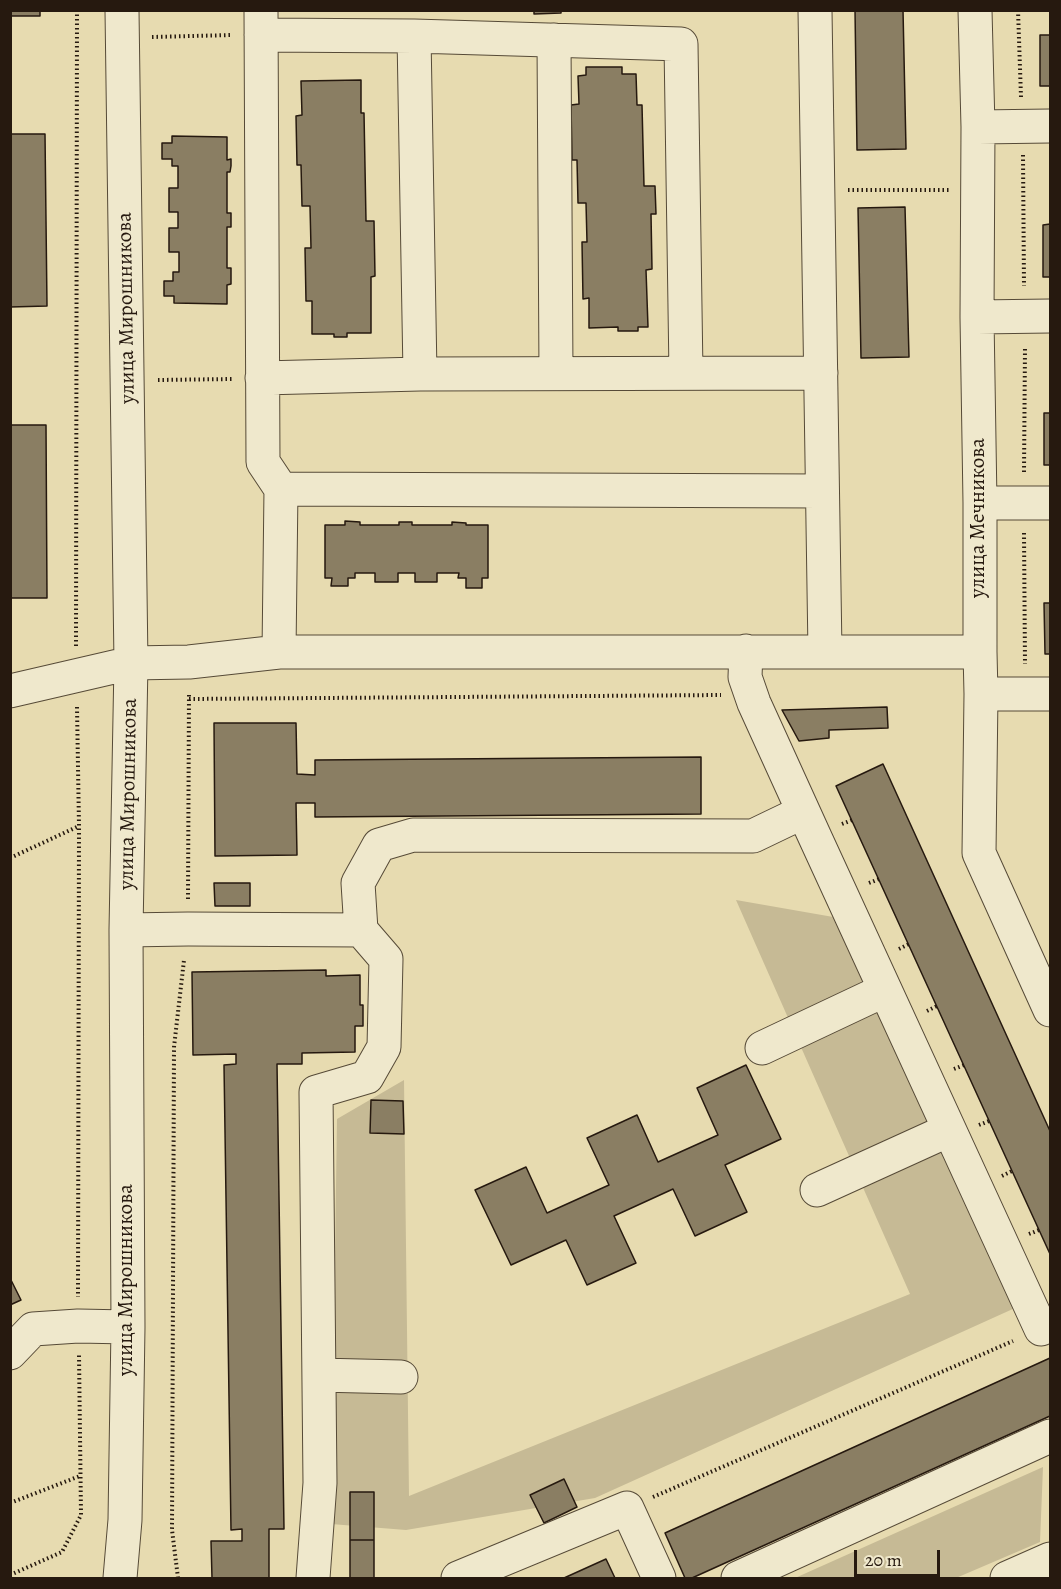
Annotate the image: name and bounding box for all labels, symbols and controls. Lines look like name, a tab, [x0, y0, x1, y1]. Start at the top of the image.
street label: улица Мирошникова	[113, 212, 141, 404]
street label: улица Мечникова	[966, 438, 992, 598]
street label: улица Мирошникова	[115, 698, 143, 890]
street label: улица Мирошникова	[114, 1184, 140, 1376]
scale bar	[857, 1538, 942, 1576]
text: 20 m	[865, 1548, 902, 1572]

